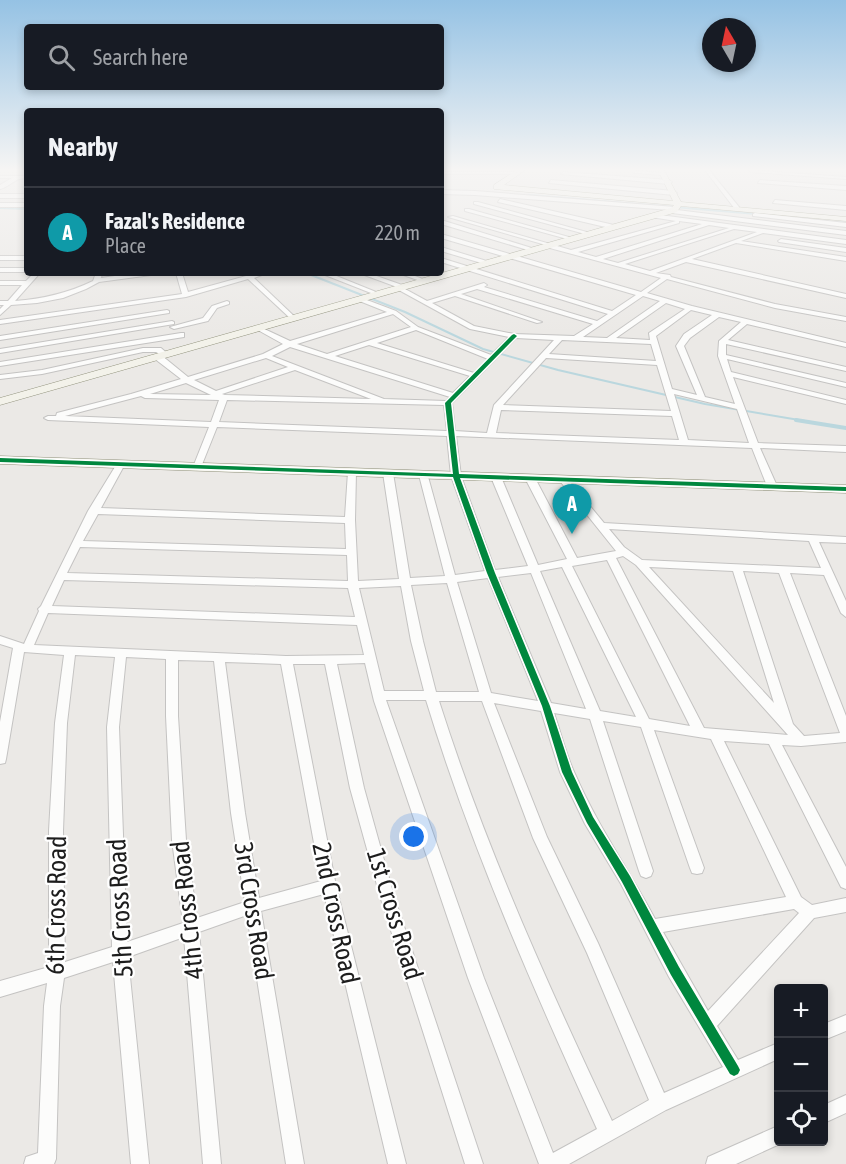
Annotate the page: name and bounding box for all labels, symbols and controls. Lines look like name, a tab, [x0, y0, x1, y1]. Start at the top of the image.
north arrow	[702, 18, 756, 72]
search box	[24, 24, 444, 90]
icon: search	[45, 41, 78, 74]
text: Search here	[93, 44, 188, 70]
text: Nearby	[48, 132, 118, 162]
text: Fazal's Residence	[105, 208, 245, 234]
text: A	[63, 221, 72, 244]
text: 220 m	[375, 221, 420, 244]
text: Place	[105, 234, 146, 257]
pin: A	[552, 484, 592, 534]
your location	[399, 822, 428, 851]
street label: 6th Cross Road	[40, 835, 72, 975]
street label: 5th Cross Road	[101, 838, 139, 978]
street label: 4th Cross Road	[165, 839, 209, 981]
street label: 3rd Cross Road	[228, 840, 280, 982]
street label: 2nd Cross Road	[306, 840, 366, 986]
street label: 1st Cross Road	[361, 845, 429, 983]
map controls	[774, 984, 828, 1146]
button: +	[774, 984, 828, 1038]
button: −	[774, 1038, 828, 1092]
button: locate	[774, 1092, 828, 1146]

